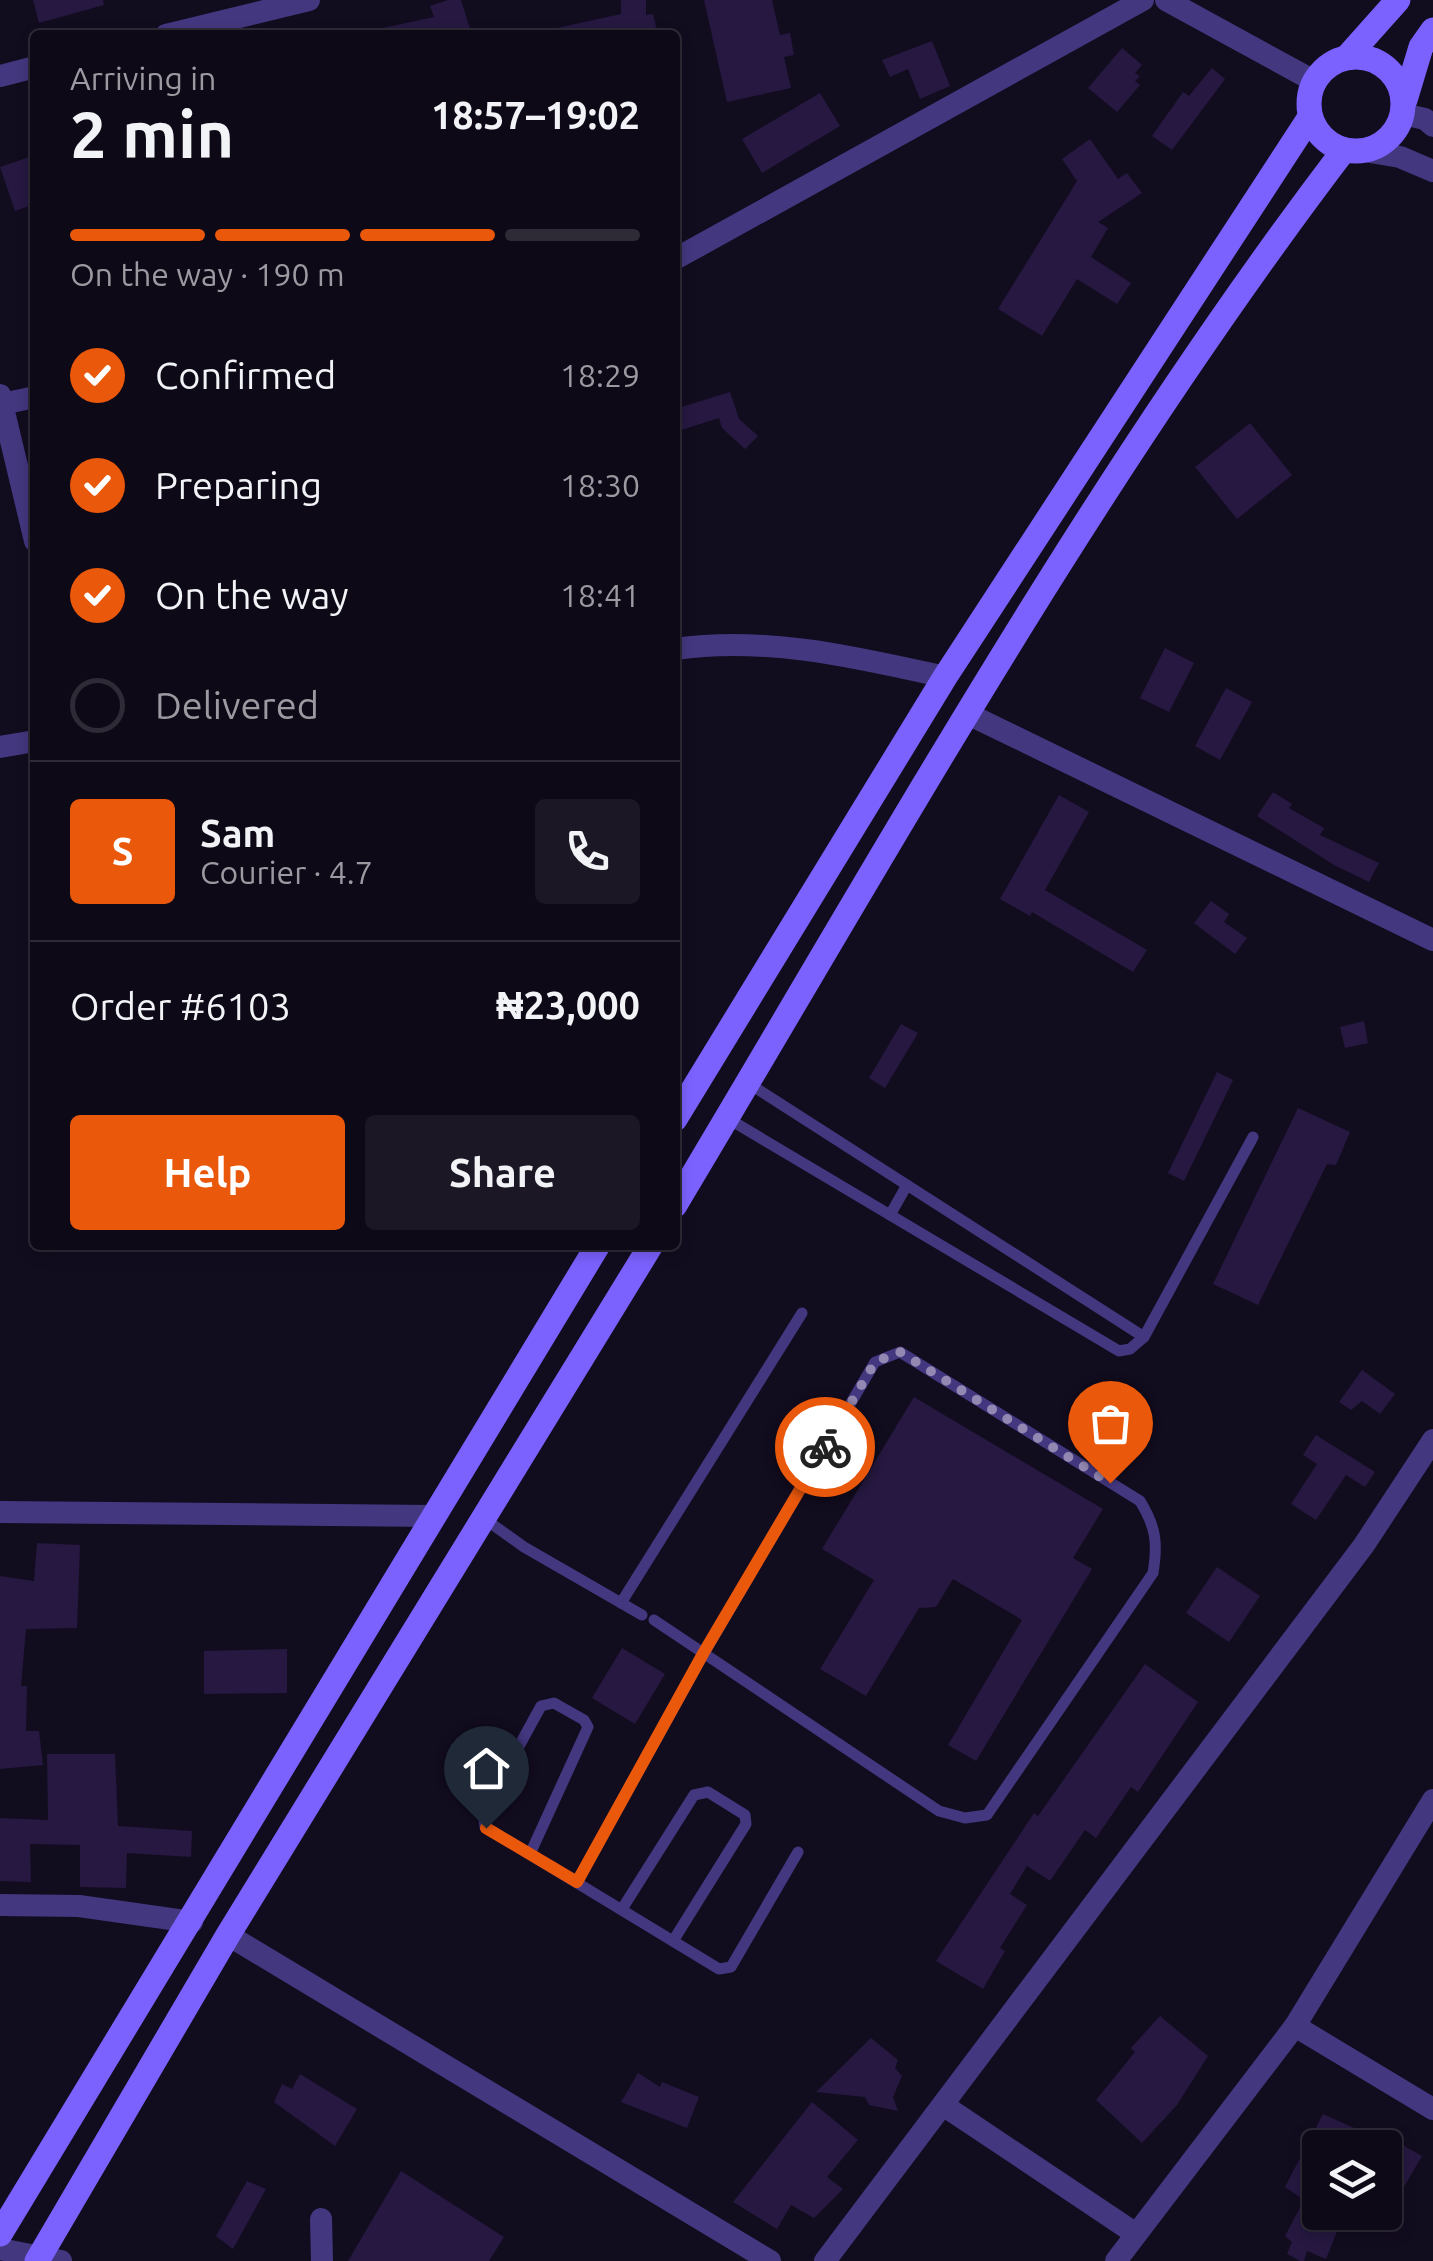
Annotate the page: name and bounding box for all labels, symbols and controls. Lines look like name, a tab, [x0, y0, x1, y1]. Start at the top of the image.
text: Arriving in	[70, 60, 216, 96]
text: 18:57–19:02	[431, 94, 640, 136]
text: 2 min	[70, 97, 234, 170]
text: On the way · 190 m	[70, 256, 345, 292]
icon: check	[70, 348, 125, 403]
text: Confirmed	[155, 354, 336, 396]
text: 18:29	[560, 357, 640, 393]
icon: check	[70, 458, 125, 513]
text: Preparing	[155, 464, 322, 506]
text: 18:30	[560, 467, 640, 503]
icon: check	[70, 568, 125, 623]
text: On the way	[155, 574, 348, 616]
text: 18:41	[560, 577, 640, 613]
text: Delivered	[155, 684, 319, 726]
button: phone	[535, 799, 640, 904]
text: Sam	[200, 812, 275, 854]
text: S	[112, 830, 133, 872]
text: Courier · 4.7	[200, 854, 373, 890]
text: ₦23,000	[496, 984, 640, 1026]
text: Order #6103	[70, 985, 291, 1027]
button: Help	[70, 1115, 345, 1230]
button: Share	[365, 1115, 640, 1230]
pin	[1068, 1381, 1153, 1484]
icon: bag	[1083, 1396, 1138, 1451]
courier	[775, 1397, 875, 1497]
icon: bike	[798, 1420, 853, 1475]
pin	[444, 1726, 529, 1829]
icon: home	[459, 1741, 514, 1796]
map controls	[1302, 2130, 1402, 2230]
button: layers	[1302, 2130, 1402, 2230]

